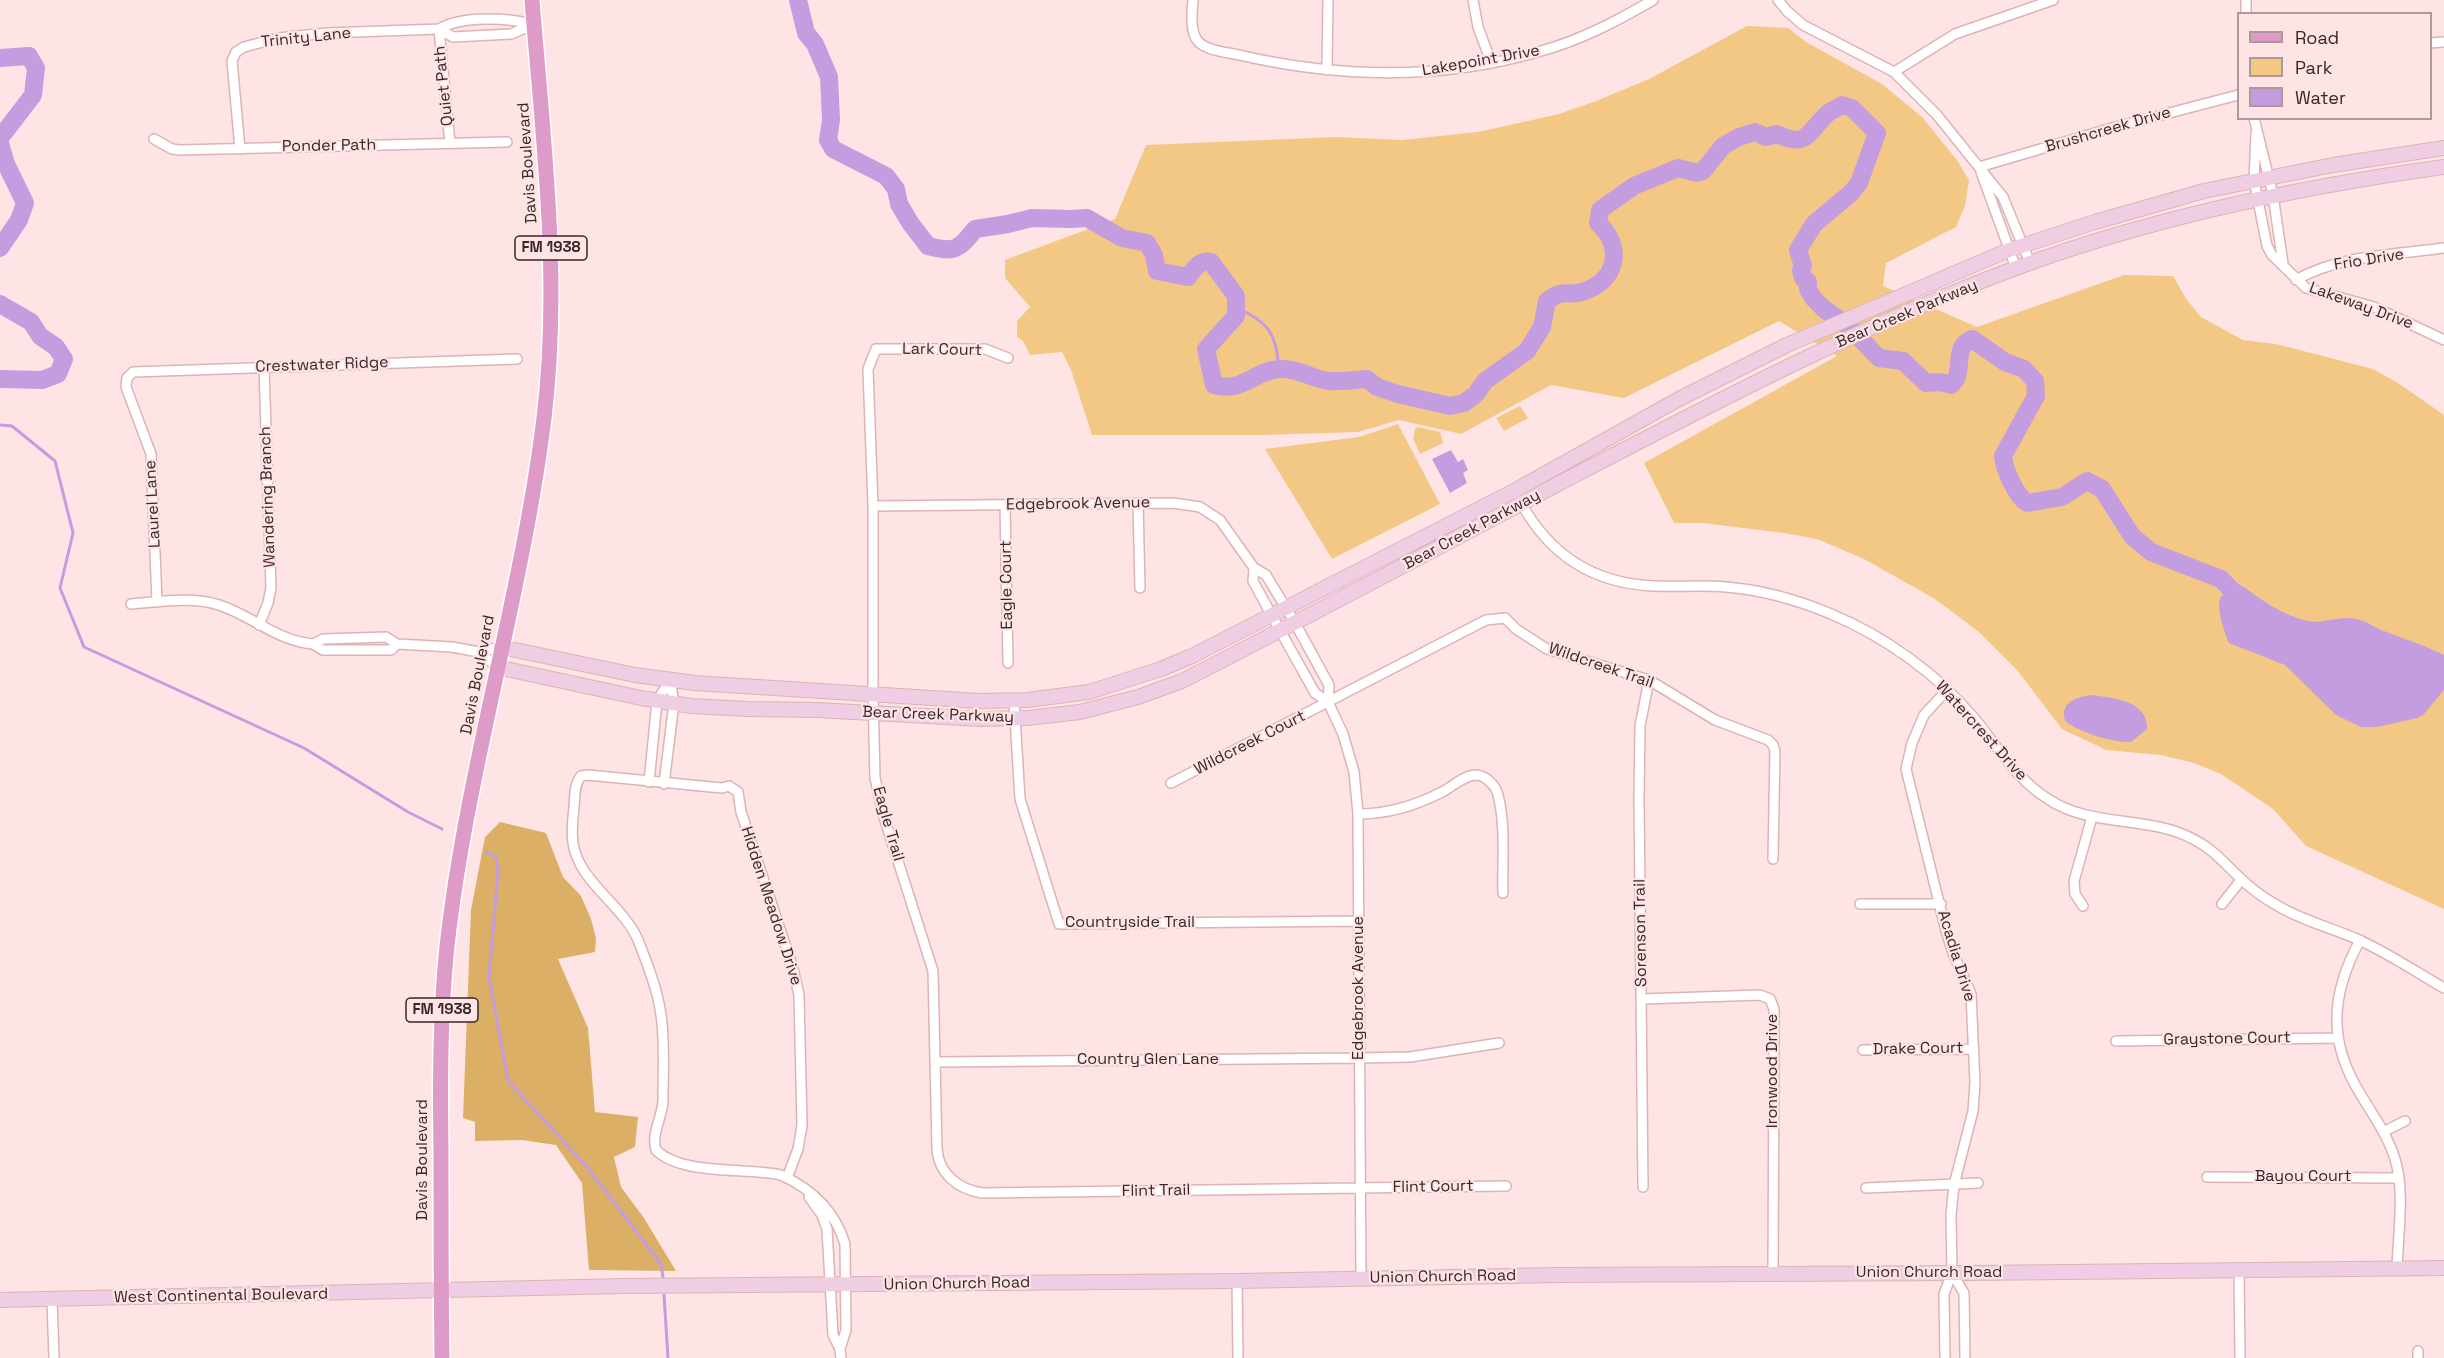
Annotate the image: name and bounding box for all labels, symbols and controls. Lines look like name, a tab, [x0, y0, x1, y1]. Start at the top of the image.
legend	[2237, 12, 2432, 120]
street label: Trinity Lane	[260, 24, 352, 52]
text: Road	[2295, 26, 2339, 49]
street label: Lakepoint Drive	[1421, 41, 1541, 81]
street label: Quiet Path	[430, 45, 458, 127]
text: Park	[2295, 56, 2332, 79]
text: Water	[2295, 86, 2346, 109]
street label: Davis Boulevard	[514, 102, 542, 224]
street label: Brushcreek Drive	[2043, 103, 2173, 157]
street label: Ponder Path	[282, 136, 376, 156]
road number: FM 1938	[515, 236, 587, 260]
street label: Frio Drive	[2332, 245, 2406, 275]
street label: Bear Creek Parkway	[1833, 276, 1981, 352]
street label: Lakeway Drive	[2306, 278, 2416, 334]
street label: Lark Court	[902, 340, 982, 360]
street label: Crestwater Ridge	[255, 353, 389, 377]
street label: Wandering Branch	[256, 426, 280, 568]
street label: Laurel Lane	[141, 460, 165, 548]
street label: Bear Creek Parkway	[1400, 486, 1544, 574]
street label: Edgebrook Avenue	[1006, 493, 1150, 515]
street label: Eagle Court	[997, 540, 1017, 630]
street label: Davis Boulevard	[457, 614, 499, 736]
street label: Wildcreek Trail	[1546, 639, 1656, 693]
street label: Watercrest Drive	[1931, 677, 2031, 785]
street label: Bear Creek Parkway	[862, 703, 1014, 727]
street label: Wildcreek Court	[1191, 707, 1309, 779]
street label: Eagle Trail	[868, 784, 908, 864]
street label: Hidden Meadow Drive	[736, 824, 806, 988]
street label: Sorenson Trail	[1630, 879, 1652, 987]
street label: Acadia Drive	[1933, 908, 1979, 1004]
street label: Countryside Trail	[1065, 913, 1195, 933]
street label: Edgebrook Avenue	[1349, 916, 1369, 1060]
road number: FM 1938	[406, 998, 478, 1022]
street label: Ironwood Drive	[1763, 1014, 1783, 1128]
street label: Graystone Court	[2163, 1028, 2291, 1050]
street label: Drake Court	[1872, 1039, 1964, 1059]
street label: Country Glen Lane	[1077, 1050, 1219, 1070]
street label: Davis Boulevard	[413, 1099, 433, 1221]
street label: Bayou Court	[2255, 1167, 2351, 1187]
street label: Flint Court	[1392, 1177, 1474, 1197]
street label: Flint Trail	[1122, 1181, 1190, 1201]
street label: Union Church Road	[1856, 1263, 2002, 1283]
street label: Union Church Road	[1370, 1266, 1516, 1288]
street label: Union Church Road	[884, 1273, 1030, 1295]
street label: West Continental Boulevard	[114, 1285, 328, 1307]

